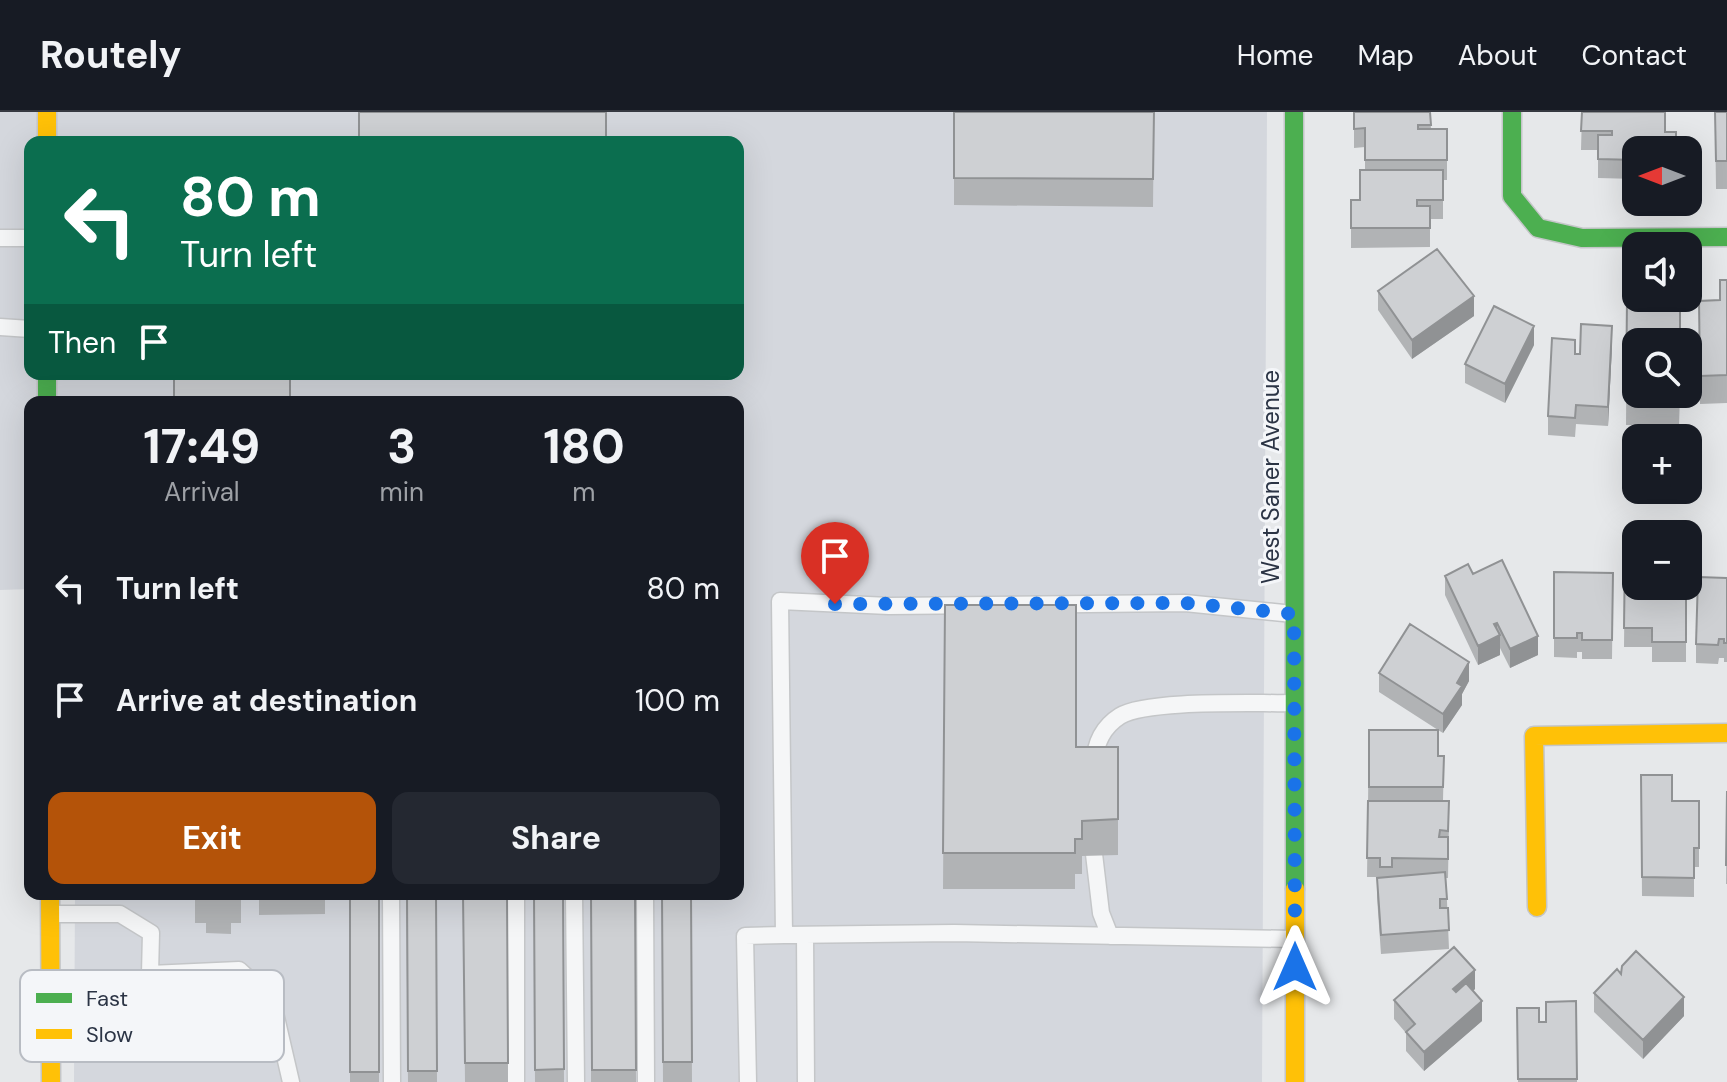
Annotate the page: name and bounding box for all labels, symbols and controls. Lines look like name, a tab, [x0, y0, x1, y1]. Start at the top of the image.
text: Routely	[40, 30, 181, 80]
text: Home	[1237, 37, 1313, 74]
text: Map	[1357, 37, 1414, 74]
text: About	[1458, 37, 1537, 74]
text: Contact	[1581, 37, 1687, 74]
north arrow	[1622, 136, 1702, 216]
map controls	[1622, 136, 1702, 600]
text: 80 m	[180, 160, 321, 233]
icon: left	[48, 168, 152, 272]
text: Turn left	[180, 231, 317, 278]
button: sound	[1622, 232, 1702, 312]
icon: arrive	[132, 320, 176, 364]
text: Then	[48, 323, 116, 362]
button: search	[1622, 328, 1702, 408]
street label: West Saner Avenue	[1255, 370, 1286, 584]
text: 17:49	[143, 415, 260, 478]
text: 3	[387, 415, 416, 478]
text: 180	[543, 415, 625, 478]
button: +	[1622, 424, 1702, 504]
text: Arrival	[164, 475, 240, 509]
text: min	[380, 475, 424, 509]
text: m	[572, 475, 596, 509]
button: −	[1622, 520, 1702, 600]
pin	[801, 522, 869, 604]
icon: arrive	[813, 534, 857, 578]
icon: left	[48, 566, 92, 610]
text: Turn left	[116, 569, 239, 608]
text: 80 m	[647, 569, 720, 608]
icon: arrive	[48, 678, 92, 722]
text: Arrive at destination	[116, 681, 417, 720]
text: 100 m	[635, 681, 720, 720]
button: Exit	[48, 792, 376, 884]
button: Share	[392, 792, 720, 884]
position arrow	[1253, 925, 1337, 1009]
legend	[20, 970, 284, 1062]
text: Fast	[86, 984, 128, 1013]
text: Slow	[86, 1020, 133, 1049]

